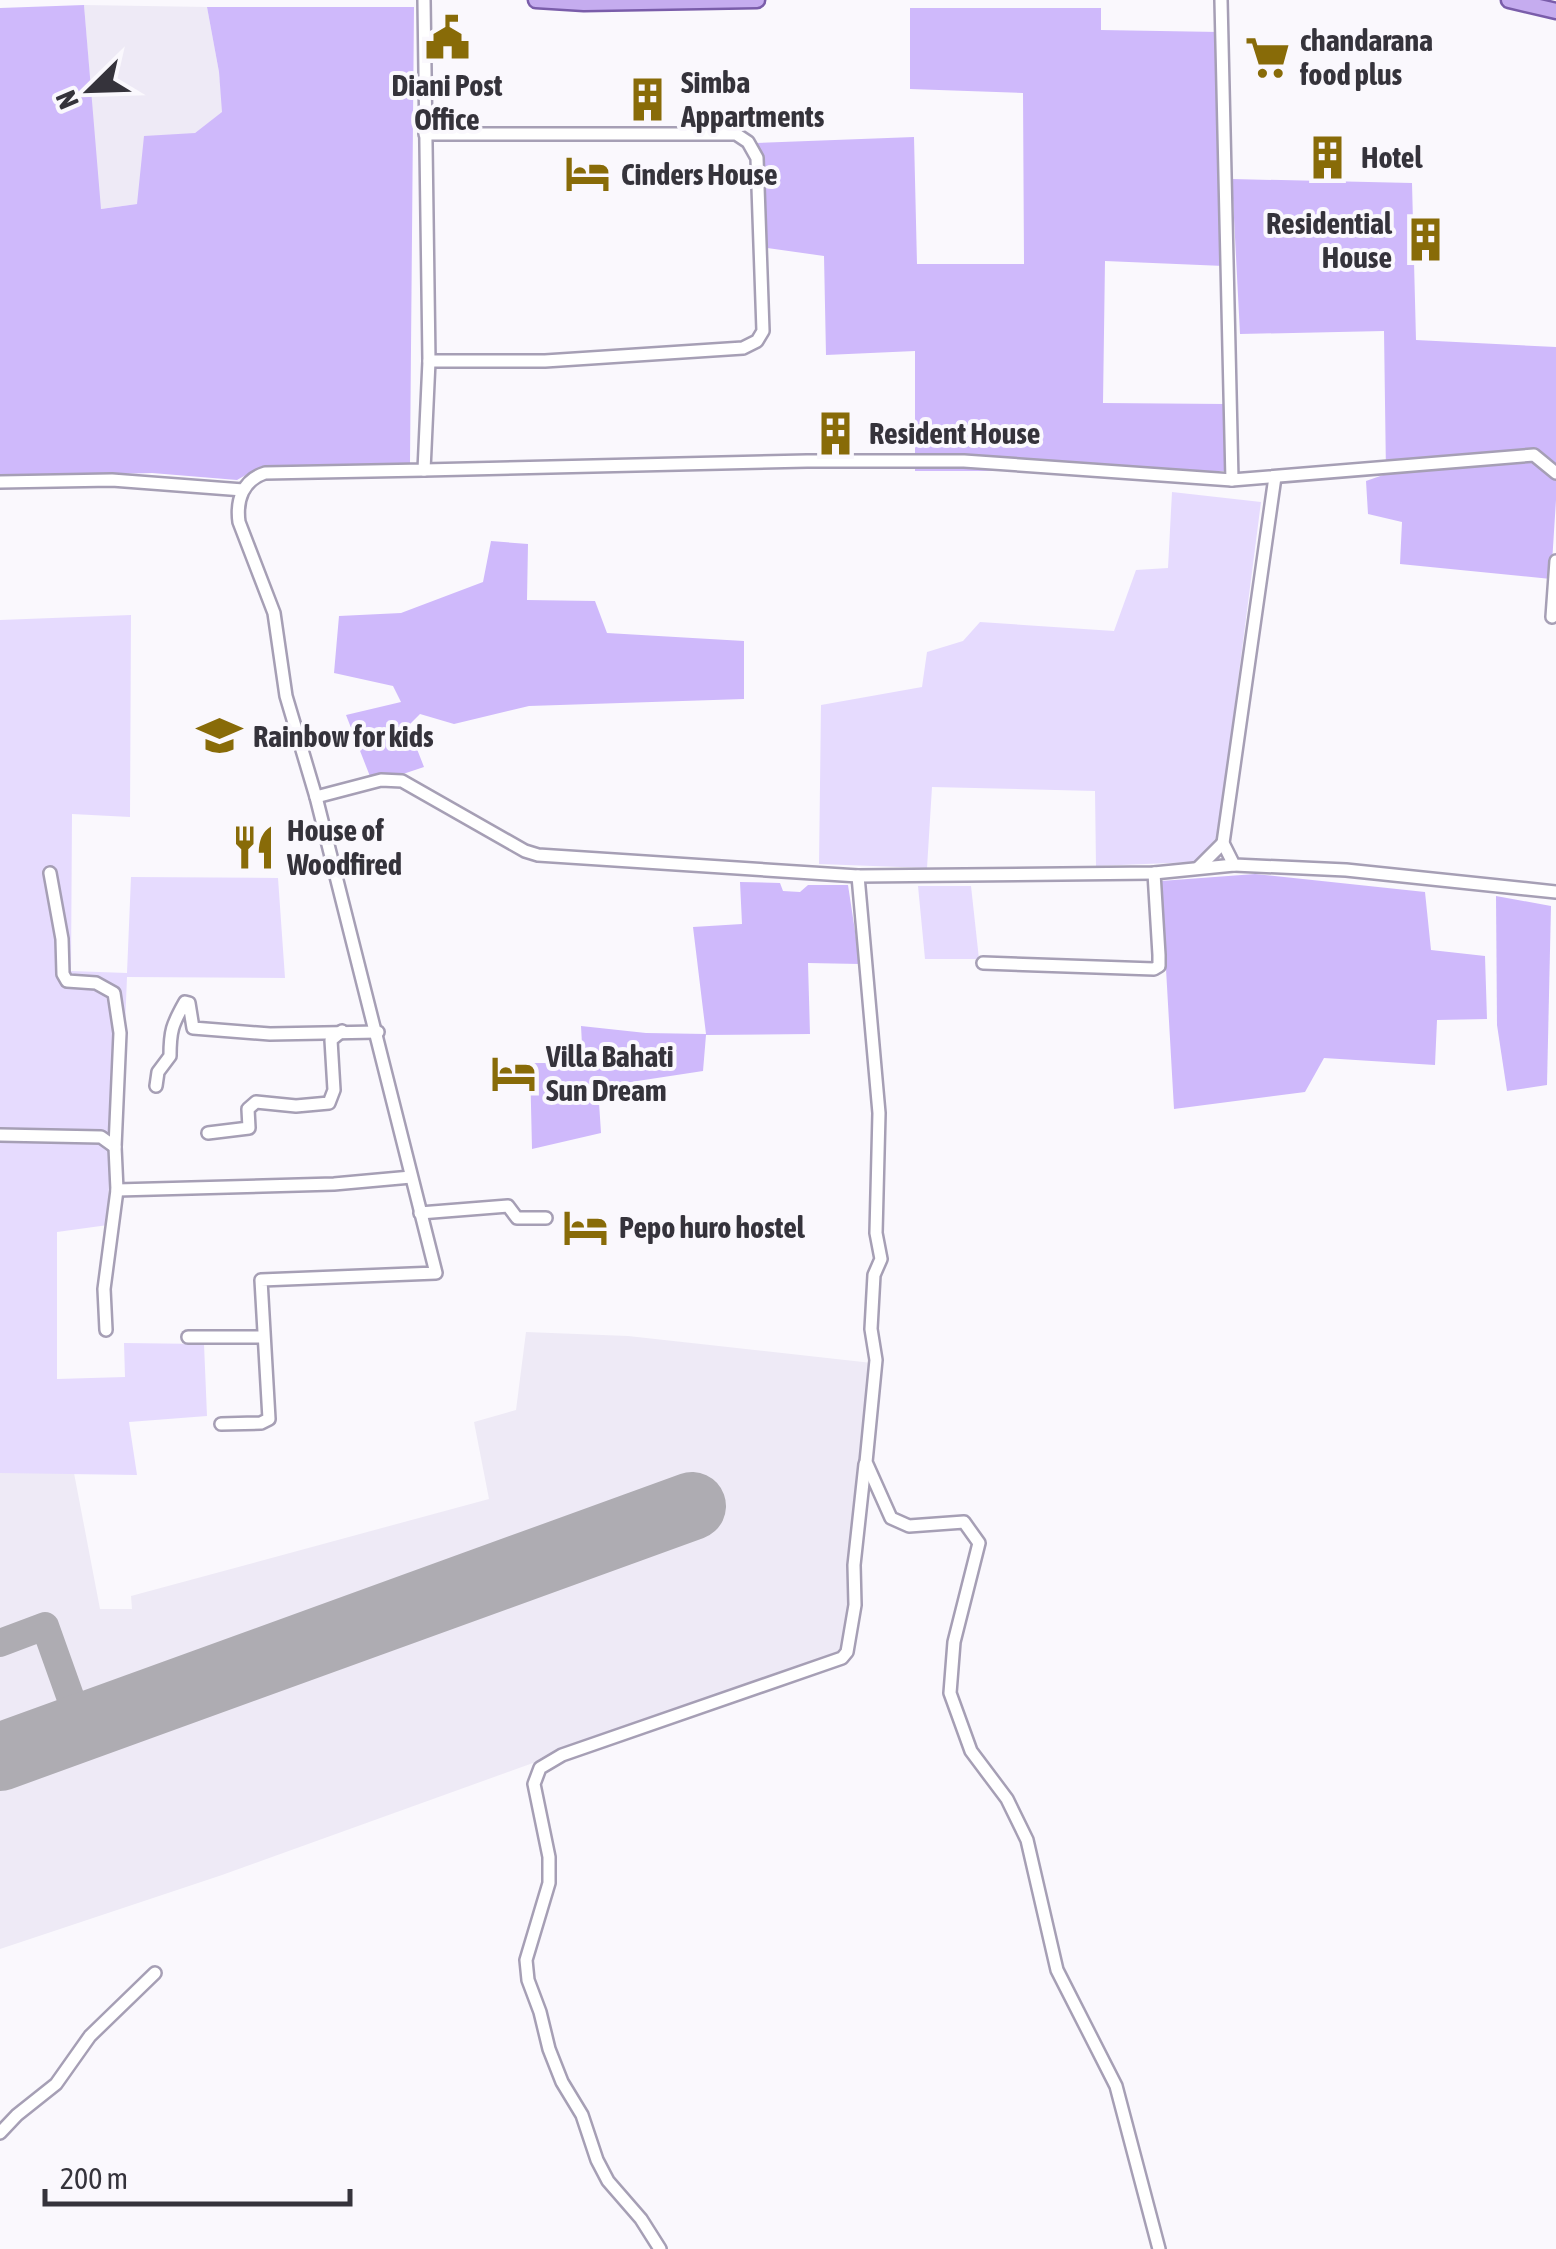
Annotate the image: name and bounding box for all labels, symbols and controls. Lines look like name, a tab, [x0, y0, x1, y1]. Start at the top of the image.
public building icon: Diani Post Office	[423, 14, 471, 62]
place label: chandarana food plus	[1299, 23, 1433, 91]
supermarket icon: chandarana food plus	[1243, 33, 1291, 81]
north arrow	[40, 40, 140, 140]
place label: Simba Appartments	[680, 65, 825, 133]
place label: Diani Post Office	[392, 68, 503, 136]
building icon: Simba Appartments	[624, 75, 672, 123]
text: N	[49, 86, 85, 114]
building icon: Hotel	[1304, 133, 1352, 181]
place label: Hotel	[1361, 140, 1423, 174]
hotel icon: Cinders House	[564, 150, 612, 198]
place label: Cinders House	[621, 157, 778, 191]
place label: Residential House	[1266, 206, 1393, 274]
building icon: Residential House	[1401, 216, 1449, 264]
building icon: Resident House	[812, 409, 860, 457]
place label: Resident House	[869, 416, 1040, 450]
school or university icon: Rainbow for kids	[196, 712, 244, 760]
place label: Rainbow for kids	[253, 719, 434, 753]
place label: House of Woodfired	[286, 813, 402, 881]
restaurant icon: House of Woodfired	[230, 823, 278, 871]
place label: Villa Bahati Sun Dream	[545, 1039, 674, 1107]
hotel icon: Villa Bahati Sun Dream	[489, 1049, 537, 1097]
hotel icon: Pepo huro hostel	[562, 1203, 610, 1251]
place label: Pepo huro hostel	[619, 1210, 806, 1244]
scale bar	[45, 2144, 350, 2206]
text: 200 m	[60, 2161, 128, 2195]

